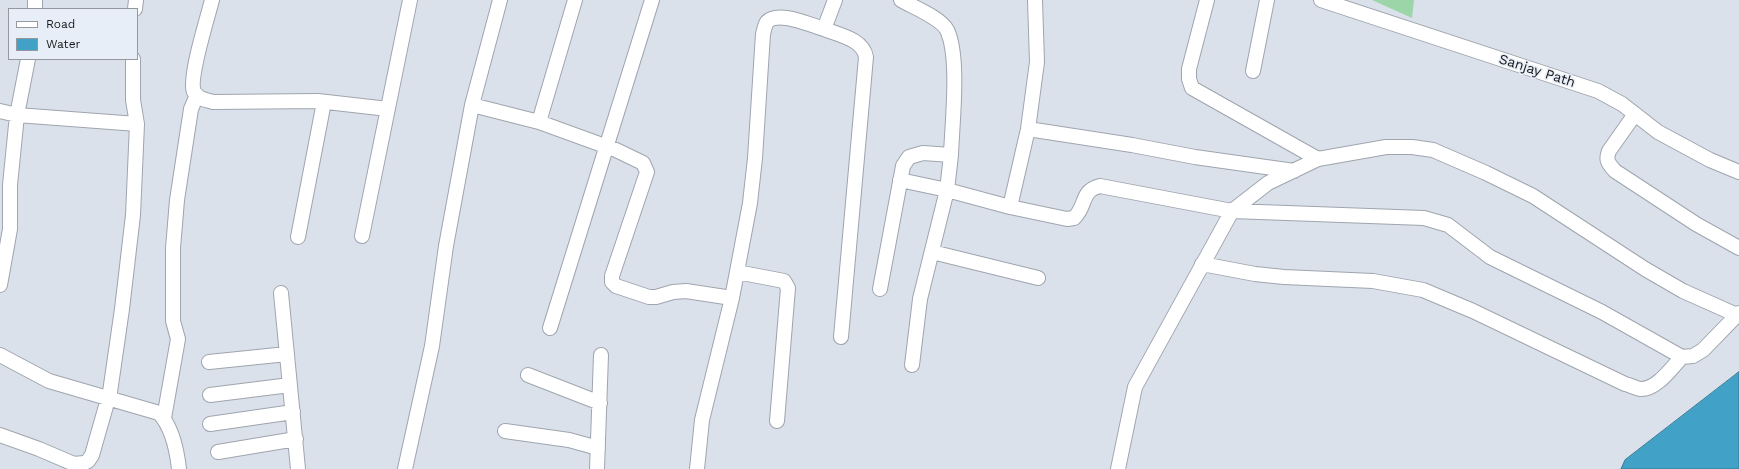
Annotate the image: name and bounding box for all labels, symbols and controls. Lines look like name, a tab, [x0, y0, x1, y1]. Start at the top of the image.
legend	[8, 8, 138, 60]
text: Road	[46, 17, 75, 31]
text: Water	[46, 37, 80, 51]
street label: Sanjay Path	[1497, 51, 1577, 91]

